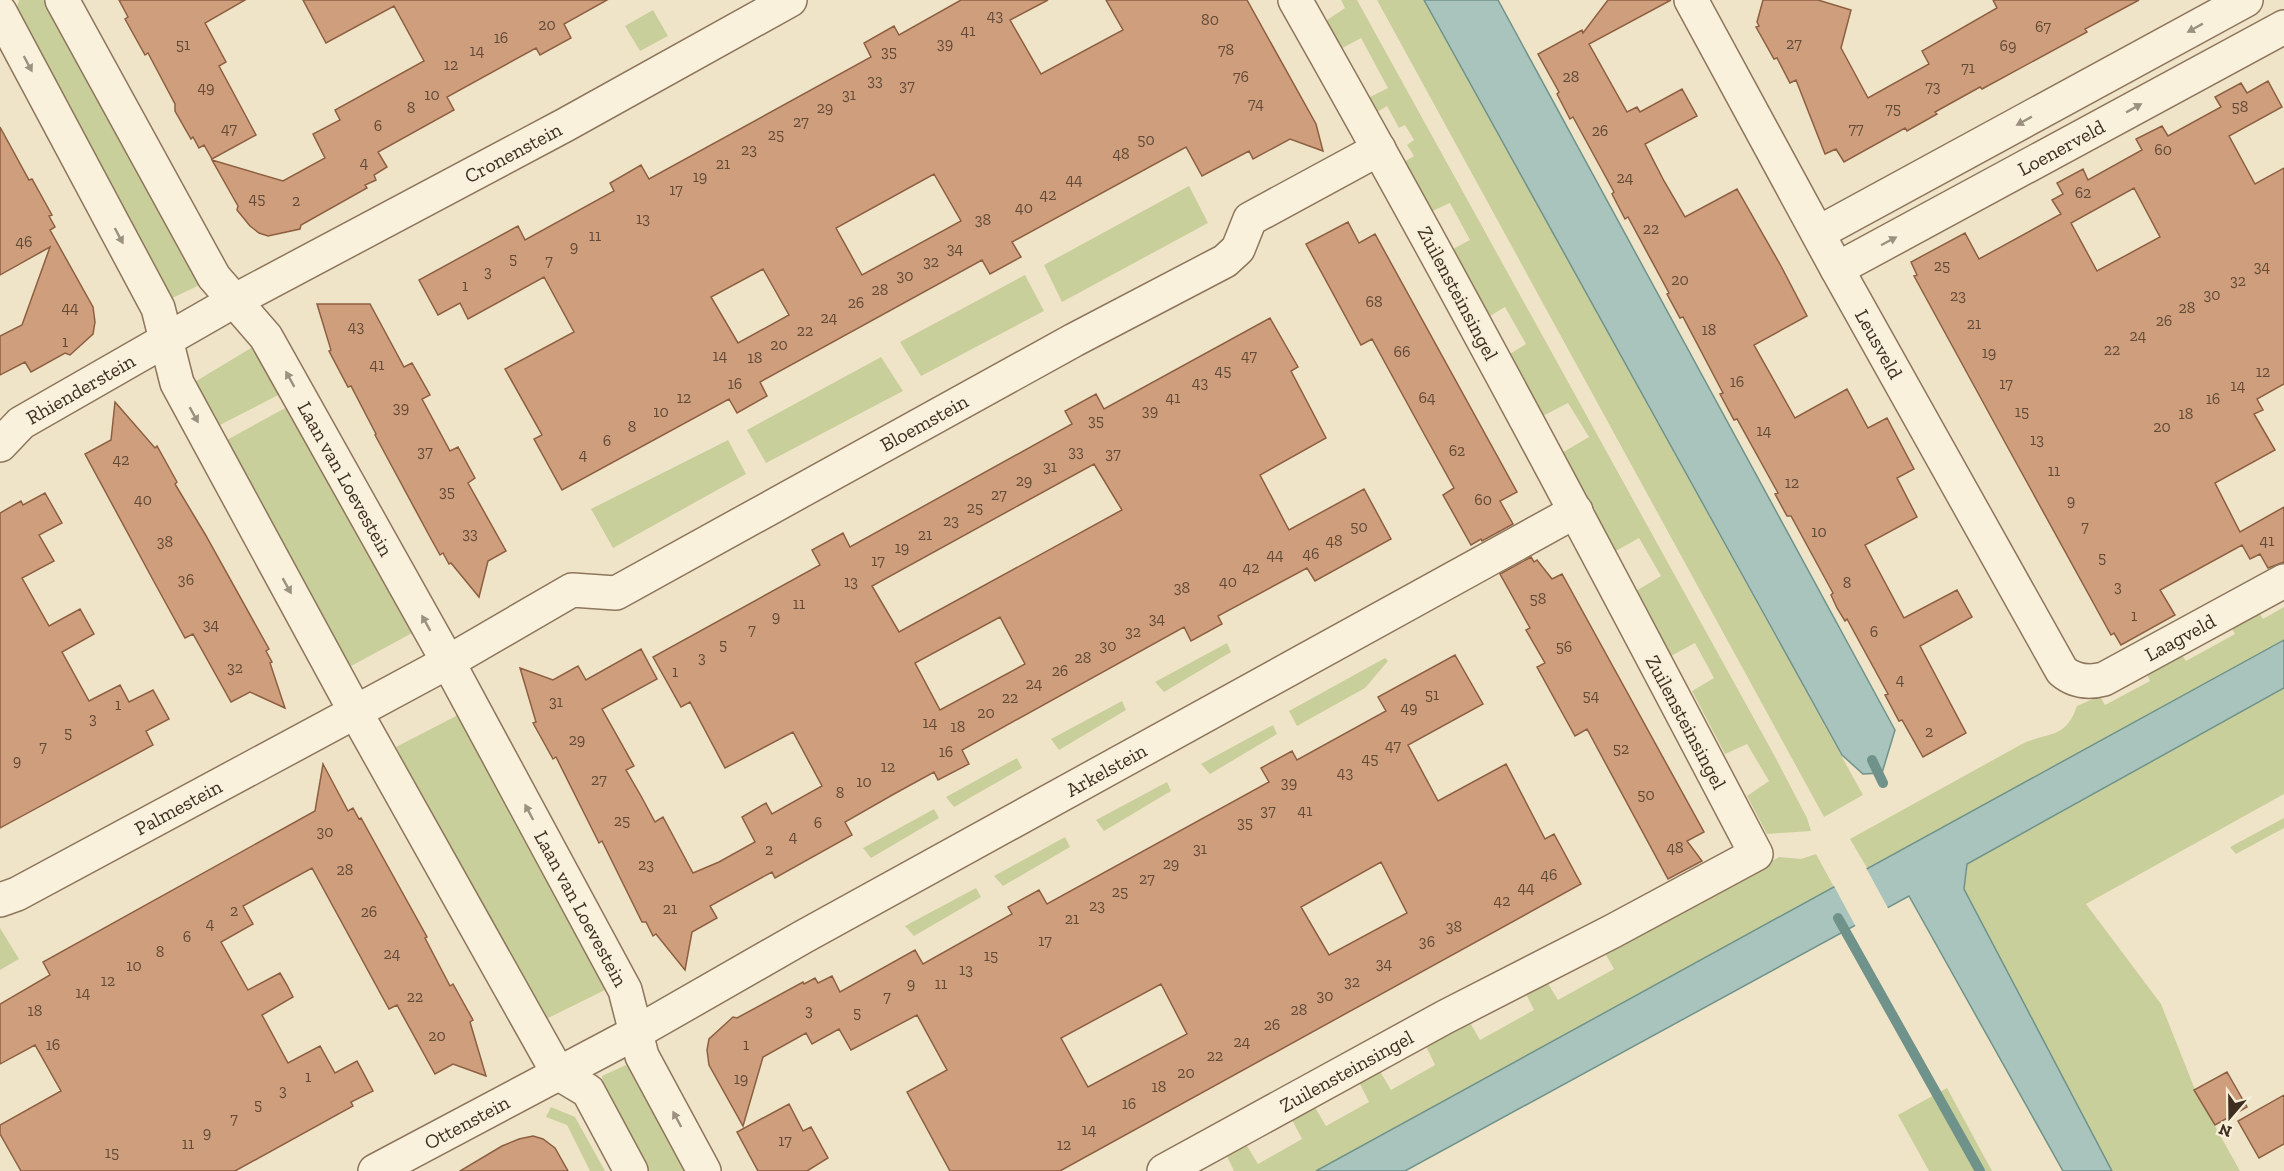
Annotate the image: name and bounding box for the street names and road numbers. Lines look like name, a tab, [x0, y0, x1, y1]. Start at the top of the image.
street label: Loenerveld	[2014, 114, 2109, 181]
street label: Cronenstein	[460, 117, 566, 188]
street label: Zuilensteinsingel	[1413, 222, 1503, 364]
street label: Leusveld	[1850, 305, 1908, 383]
street label: Rhienderstein	[22, 348, 140, 430]
street label: Bloemstein	[876, 389, 973, 457]
street label: Laan van Loevestein	[293, 397, 399, 561]
street label: Laagveld	[2141, 609, 2220, 666]
street label: Zuilensteinsingel	[1641, 651, 1731, 793]
street label: Arkelstein	[1062, 738, 1151, 802]
street label: Palmestein	[130, 774, 226, 841]
street label: Laan van Loevestein	[529, 826, 633, 991]
street label: Zuilensteinsingel	[1275, 1025, 1417, 1117]
street label: Ottenstein	[420, 1090, 514, 1155]

